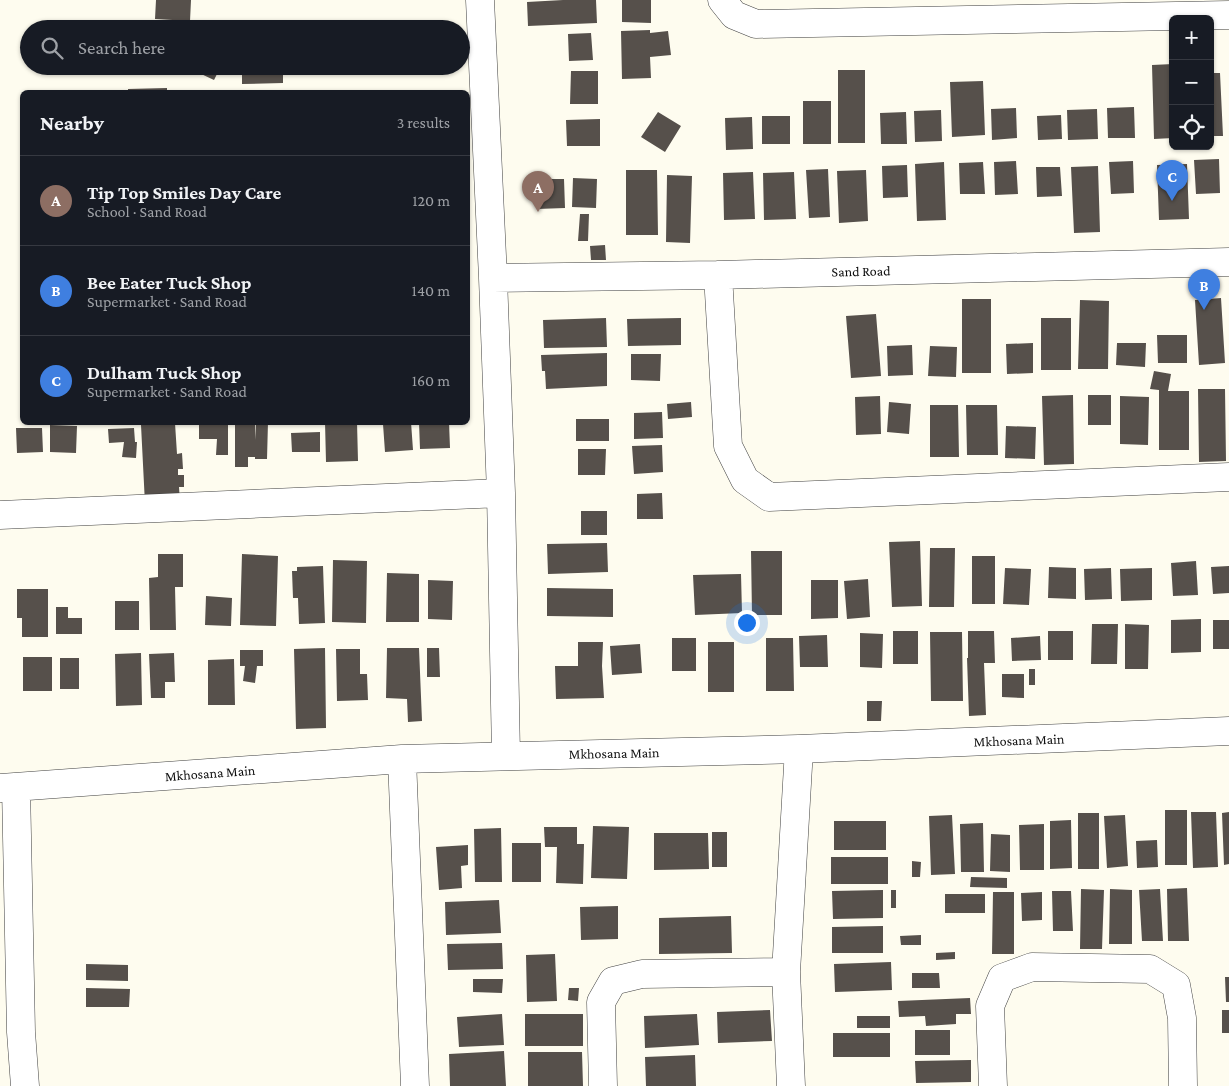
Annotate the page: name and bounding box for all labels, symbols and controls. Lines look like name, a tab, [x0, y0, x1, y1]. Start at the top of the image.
map controls	[1169, 15, 1214, 150]
button: +	[1169, 15, 1214, 60]
search box	[20, 20, 470, 75]
icon: search	[38, 34, 66, 62]
text: Search here	[78, 37, 165, 58]
button: −	[1169, 60, 1214, 105]
button: locate	[1169, 105, 1214, 150]
text: Nearby	[40, 111, 104, 135]
text: 3 results	[397, 114, 450, 131]
pin: C	[1156, 160, 1188, 201]
pin: A	[522, 171, 554, 212]
text: Tip Top Smiles Day Care	[87, 182, 281, 203]
text: A	[51, 192, 61, 209]
text: 120 m	[412, 192, 450, 209]
text: School · Sand Road	[87, 203, 207, 220]
street label: Sand Road	[831, 262, 891, 280]
pin: B	[1188, 269, 1220, 310]
text: Bee Eater Tuck Shop	[87, 272, 251, 293]
text: B	[51, 282, 61, 299]
text: 140 m	[412, 282, 450, 299]
text: Supermarket · Sand Road	[87, 293, 247, 310]
text: Dulham Tuck Shop	[87, 362, 242, 383]
text: C	[51, 372, 61, 389]
text: 160 m	[412, 372, 450, 389]
text: Supermarket · Sand Road	[87, 383, 247, 400]
your location	[734, 610, 760, 636]
street label: Mkhosana Main	[973, 730, 1065, 750]
street label: Mkhosana Main	[569, 744, 660, 762]
street label: Mkhosana Main	[164, 762, 256, 784]

